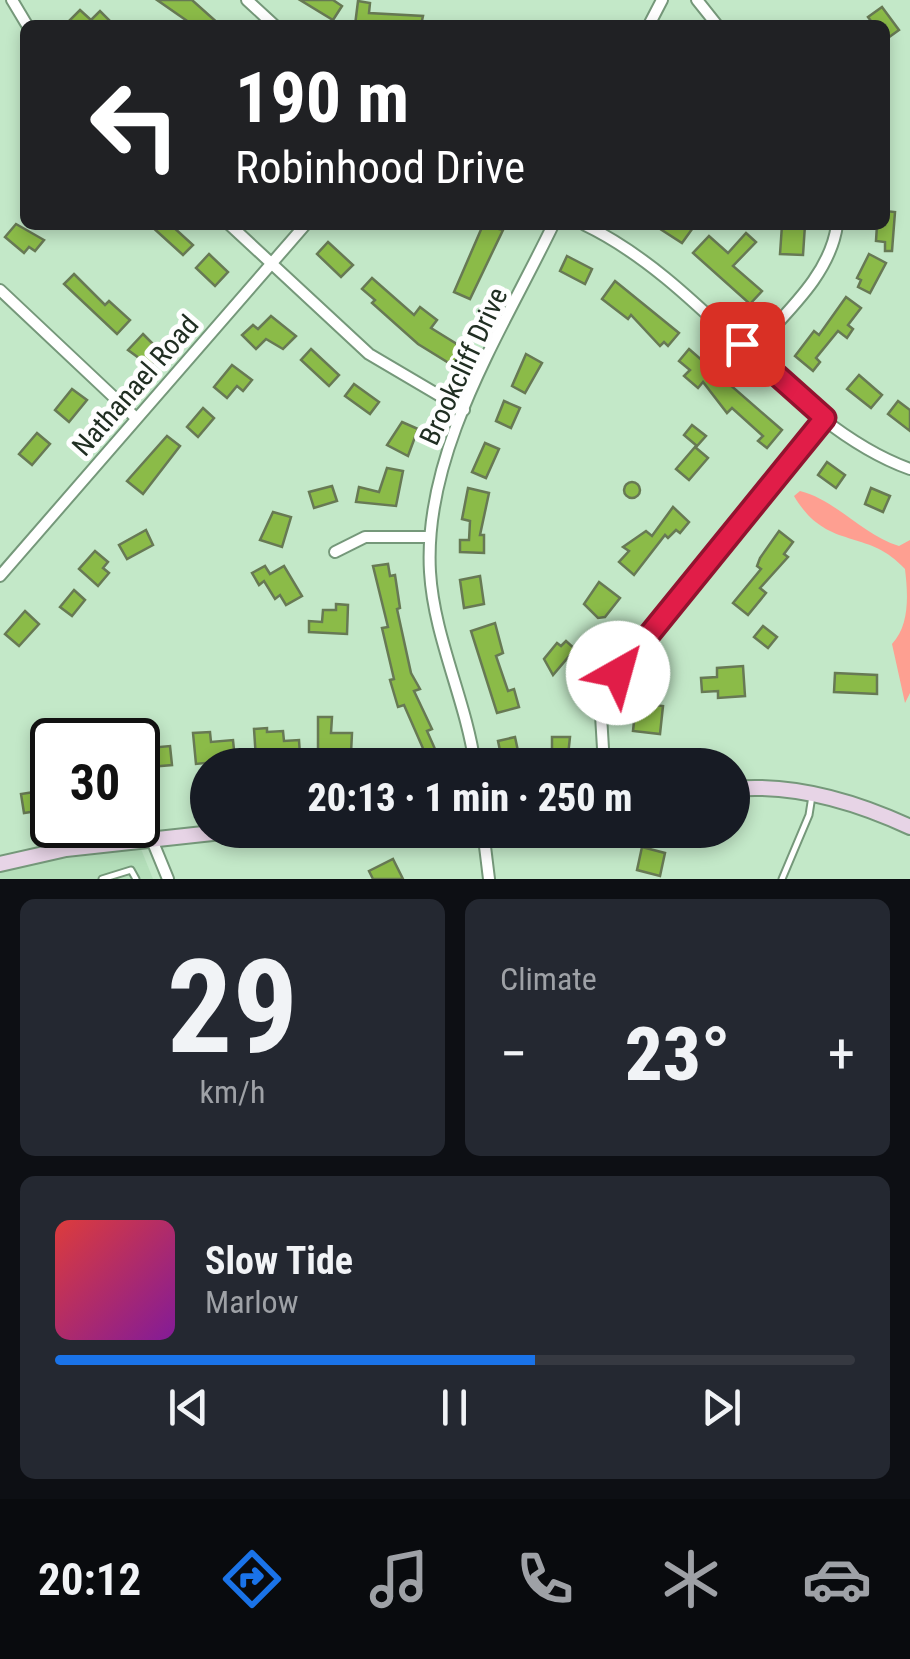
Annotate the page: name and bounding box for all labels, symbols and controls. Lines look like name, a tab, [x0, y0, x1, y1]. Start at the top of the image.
text: 190 m	[235, 57, 409, 139]
icon: left	[70, 60, 200, 190]
text: Robinhood Drive	[235, 141, 525, 194]
street label: Brookcliff Drive	[413, 282, 514, 450]
pin	[700, 302, 785, 387]
street label: Nathanael Road	[65, 308, 205, 462]
icon: arrive	[715, 317, 770, 372]
position arrow	[566, 621, 670, 725]
speed limit sign: 30	[30, 718, 160, 848]
text: 20:13 · 1 min · 250 m	[308, 776, 632, 820]
text: 29	[167, 931, 298, 1084]
text: Climate	[500, 960, 597, 998]
text: 23°	[625, 1010, 730, 1098]
text: −	[500, 1022, 528, 1086]
text: +	[828, 1022, 855, 1086]
text: km/h	[200, 1073, 265, 1111]
text: Slow Tide	[205, 1239, 353, 1283]
text: Marlow	[205, 1283, 298, 1321]
icon: previous	[161, 1380, 216, 1435]
icon: pause	[427, 1380, 482, 1435]
icon: next	[694, 1380, 749, 1435]
icon: directions	[217, 1544, 287, 1614]
icon: music	[364, 1544, 434, 1614]
icon: phone	[510, 1544, 580, 1614]
icon: climate	[656, 1544, 726, 1614]
icon: car	[802, 1544, 872, 1614]
text: 20:12	[38, 1553, 141, 1606]

